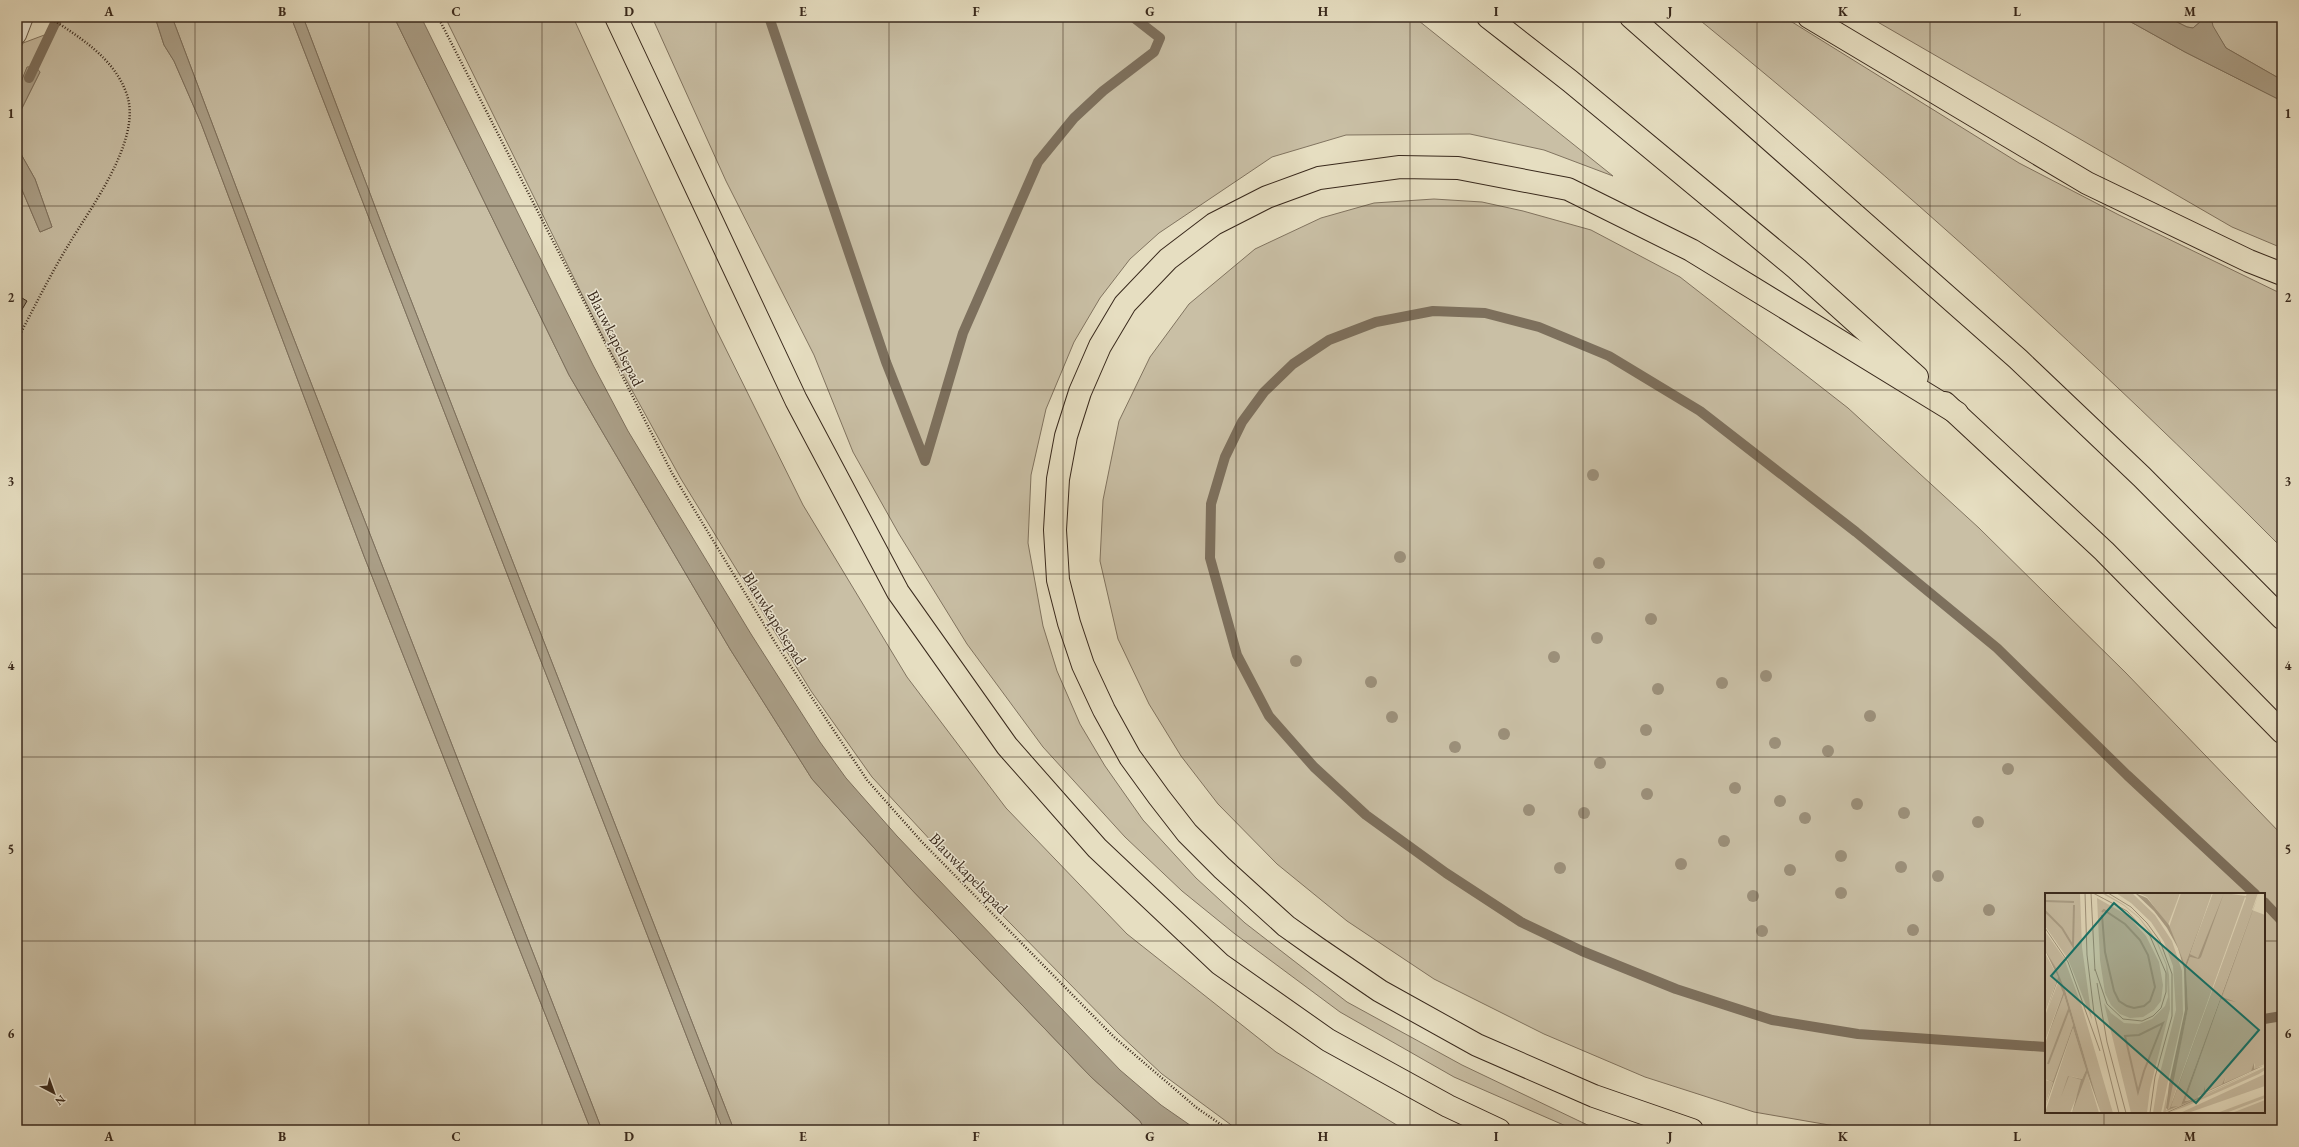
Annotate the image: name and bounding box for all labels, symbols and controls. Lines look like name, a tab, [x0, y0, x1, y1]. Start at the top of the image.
text: A	[103, 3, 114, 20]
text: B	[278, 3, 286, 20]
text: C	[451, 3, 461, 20]
text: D	[624, 3, 634, 20]
text: E	[799, 3, 807, 20]
text: F	[972, 3, 980, 20]
text: G	[1145, 3, 1155, 20]
text: H	[1318, 3, 1329, 20]
text: I	[1494, 3, 1499, 20]
text: J	[1666, 3, 1673, 20]
text: K	[1838, 3, 1849, 20]
text: L	[2013, 3, 2021, 20]
text: M	[2184, 3, 2196, 20]
text: 1	[8, 105, 15, 122]
text: 1	[2285, 105, 2292, 122]
street label: Blauwkapelsepad	[582, 287, 649, 391]
text: 2	[8, 289, 15, 306]
text: 2	[2285, 289, 2292, 306]
text: 3	[8, 473, 15, 490]
text: 3	[2285, 473, 2292, 490]
street label: Blauwkapelsepad	[738, 568, 812, 669]
text: 4	[8, 657, 15, 674]
text: 4	[2285, 657, 2292, 674]
street label: Blauwkapelsepad	[925, 828, 1013, 919]
text: 5	[8, 841, 14, 858]
text: 5	[2285, 841, 2291, 858]
inset map	[2045, 893, 2265, 1113]
text: 6	[8, 1025, 15, 1042]
text: 6	[2285, 1025, 2292, 1042]
north arrow	[34, 1073, 74, 1113]
text: N	[53, 1092, 69, 1109]
text: A	[103, 1128, 114, 1145]
text: B	[278, 1128, 286, 1145]
text: C	[451, 1128, 461, 1145]
text: D	[624, 1128, 634, 1145]
text: E	[799, 1128, 807, 1145]
text: F	[972, 1128, 980, 1145]
text: G	[1145, 1128, 1155, 1145]
text: H	[1318, 1128, 1329, 1145]
text: I	[1494, 1128, 1499, 1145]
text: J	[1666, 1128, 1673, 1145]
text: K	[1838, 1128, 1849, 1145]
text: L	[2013, 1128, 2021, 1145]
text: M	[2184, 1128, 2196, 1145]

